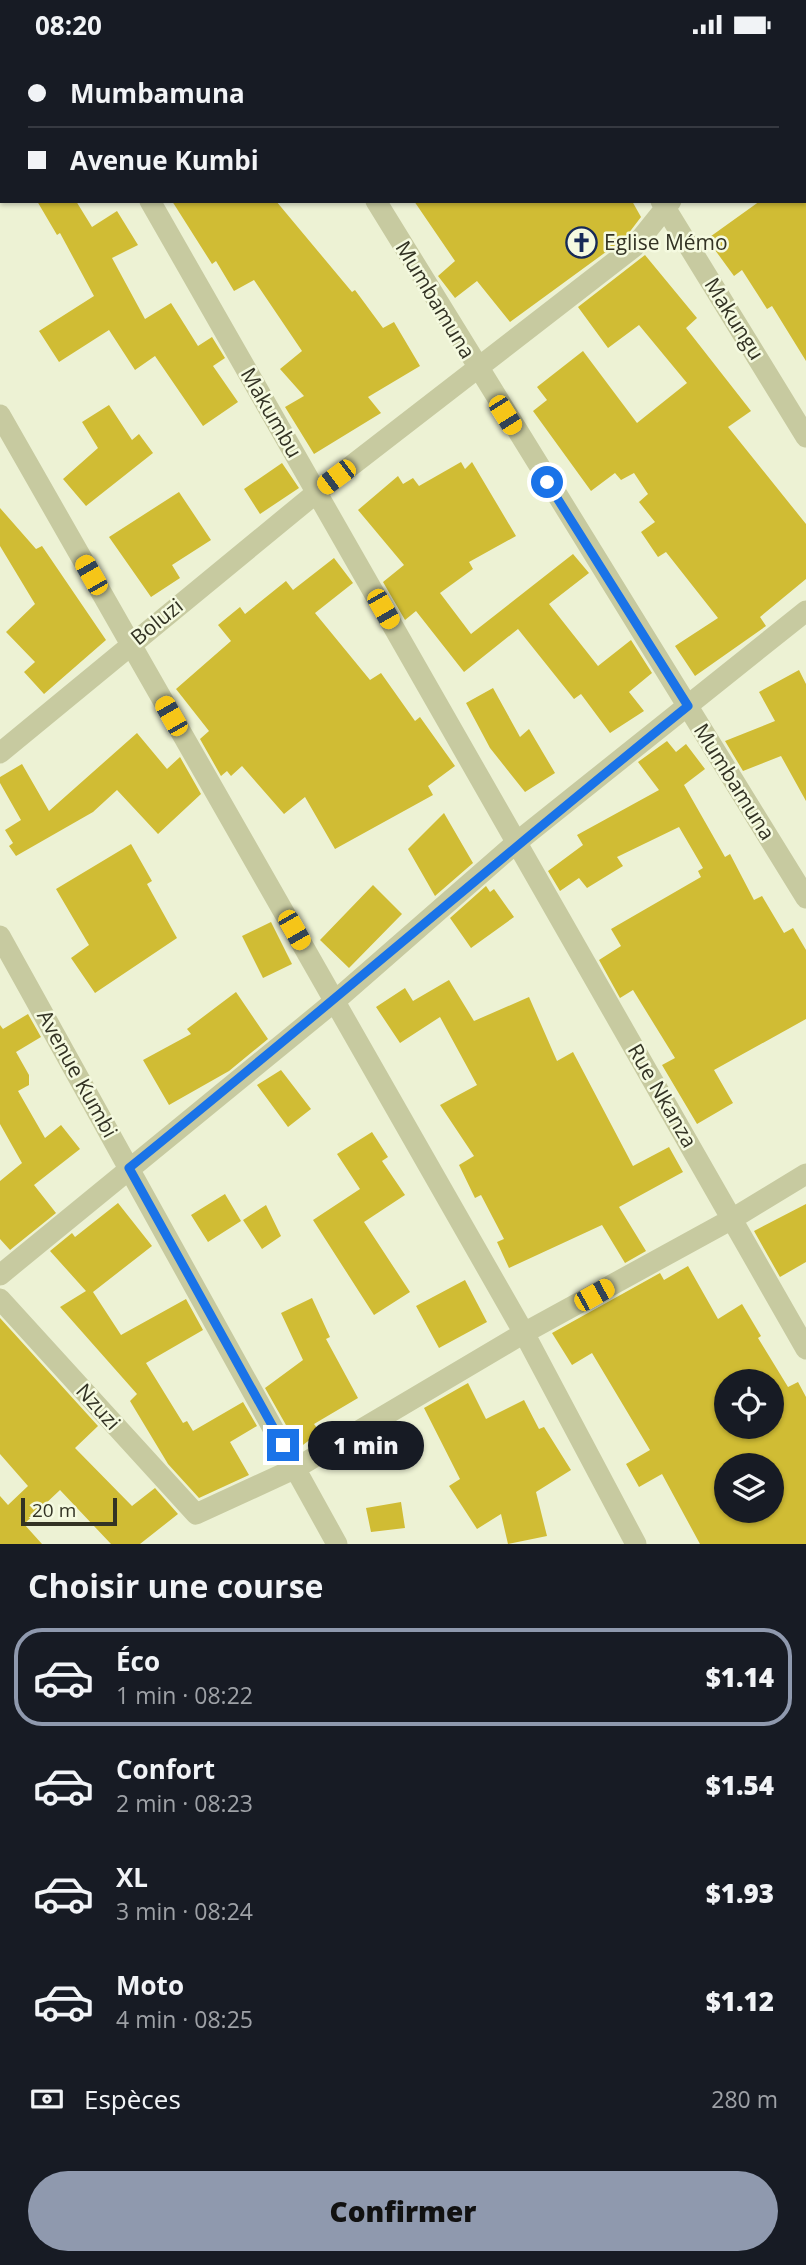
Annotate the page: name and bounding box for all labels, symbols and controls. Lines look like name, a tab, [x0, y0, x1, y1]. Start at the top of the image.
text: 08:20	[35, 7, 102, 43]
text: Mumbamuna	[70, 75, 245, 111]
text: Avenue Kumbi	[70, 142, 259, 178]
church icon: Eglise Mémo	[564, 226, 598, 260]
place label: Eglise Mémo	[604, 228, 728, 256]
street label: Mumbamuna	[390, 235, 482, 364]
street label: Makungu	[699, 272, 771, 365]
street label: Makumbu	[235, 362, 309, 463]
car	[485, 392, 526, 438]
car	[313, 456, 360, 498]
route start	[531, 466, 563, 498]
car	[72, 552, 111, 598]
car	[364, 586, 403, 632]
street label: Boluzi	[124, 592, 188, 651]
car	[152, 693, 191, 739]
street label: Mumbamuna	[688, 718, 782, 845]
car	[275, 907, 314, 953]
street label: Avenue Kumbi	[31, 1005, 125, 1142]
street label: Rue Nkanza	[622, 1038, 704, 1153]
car	[571, 1276, 618, 1314]
map controls	[714, 1369, 784, 1523]
button: locate	[714, 1369, 784, 1439]
street label: Nzuzi	[70, 1377, 127, 1436]
callout: 1 min	[308, 1421, 423, 1469]
route end	[267, 1429, 299, 1461]
text: 1 min	[333, 1429, 399, 1461]
button: layers	[714, 1453, 784, 1523]
scale bar	[21, 1495, 117, 1527]
text: 20 m	[32, 1497, 76, 1523]
text: Choisir une course	[28, 1564, 323, 1607]
text: Éco	[116, 1643, 160, 1679]
icon: car	[32, 1646, 95, 1709]
text: $1.14	[706, 1659, 774, 1695]
text: 1 min · 08:22	[116, 1679, 253, 1711]
text: Confort	[116, 1751, 215, 1787]
icon: car	[32, 1754, 95, 1817]
text: $1.54	[706, 1767, 774, 1803]
text: 2 min · 08:23	[116, 1787, 253, 1819]
text: XL	[116, 1859, 148, 1895]
icon: car	[32, 1862, 95, 1925]
text: $1.93	[706, 1875, 774, 1911]
text: 3 min · 08:24	[116, 1895, 253, 1927]
text: Moto	[116, 1967, 184, 2003]
icon: car	[32, 1970, 95, 2033]
text: $1.12	[706, 1983, 774, 2019]
text: 4 min · 08:25	[116, 2003, 253, 2035]
icon: cash	[28, 2080, 66, 2118]
text: Espèces	[84, 2081, 181, 2117]
text: 280 m	[711, 2083, 778, 2115]
button: Confirmer	[28, 2171, 778, 2251]

